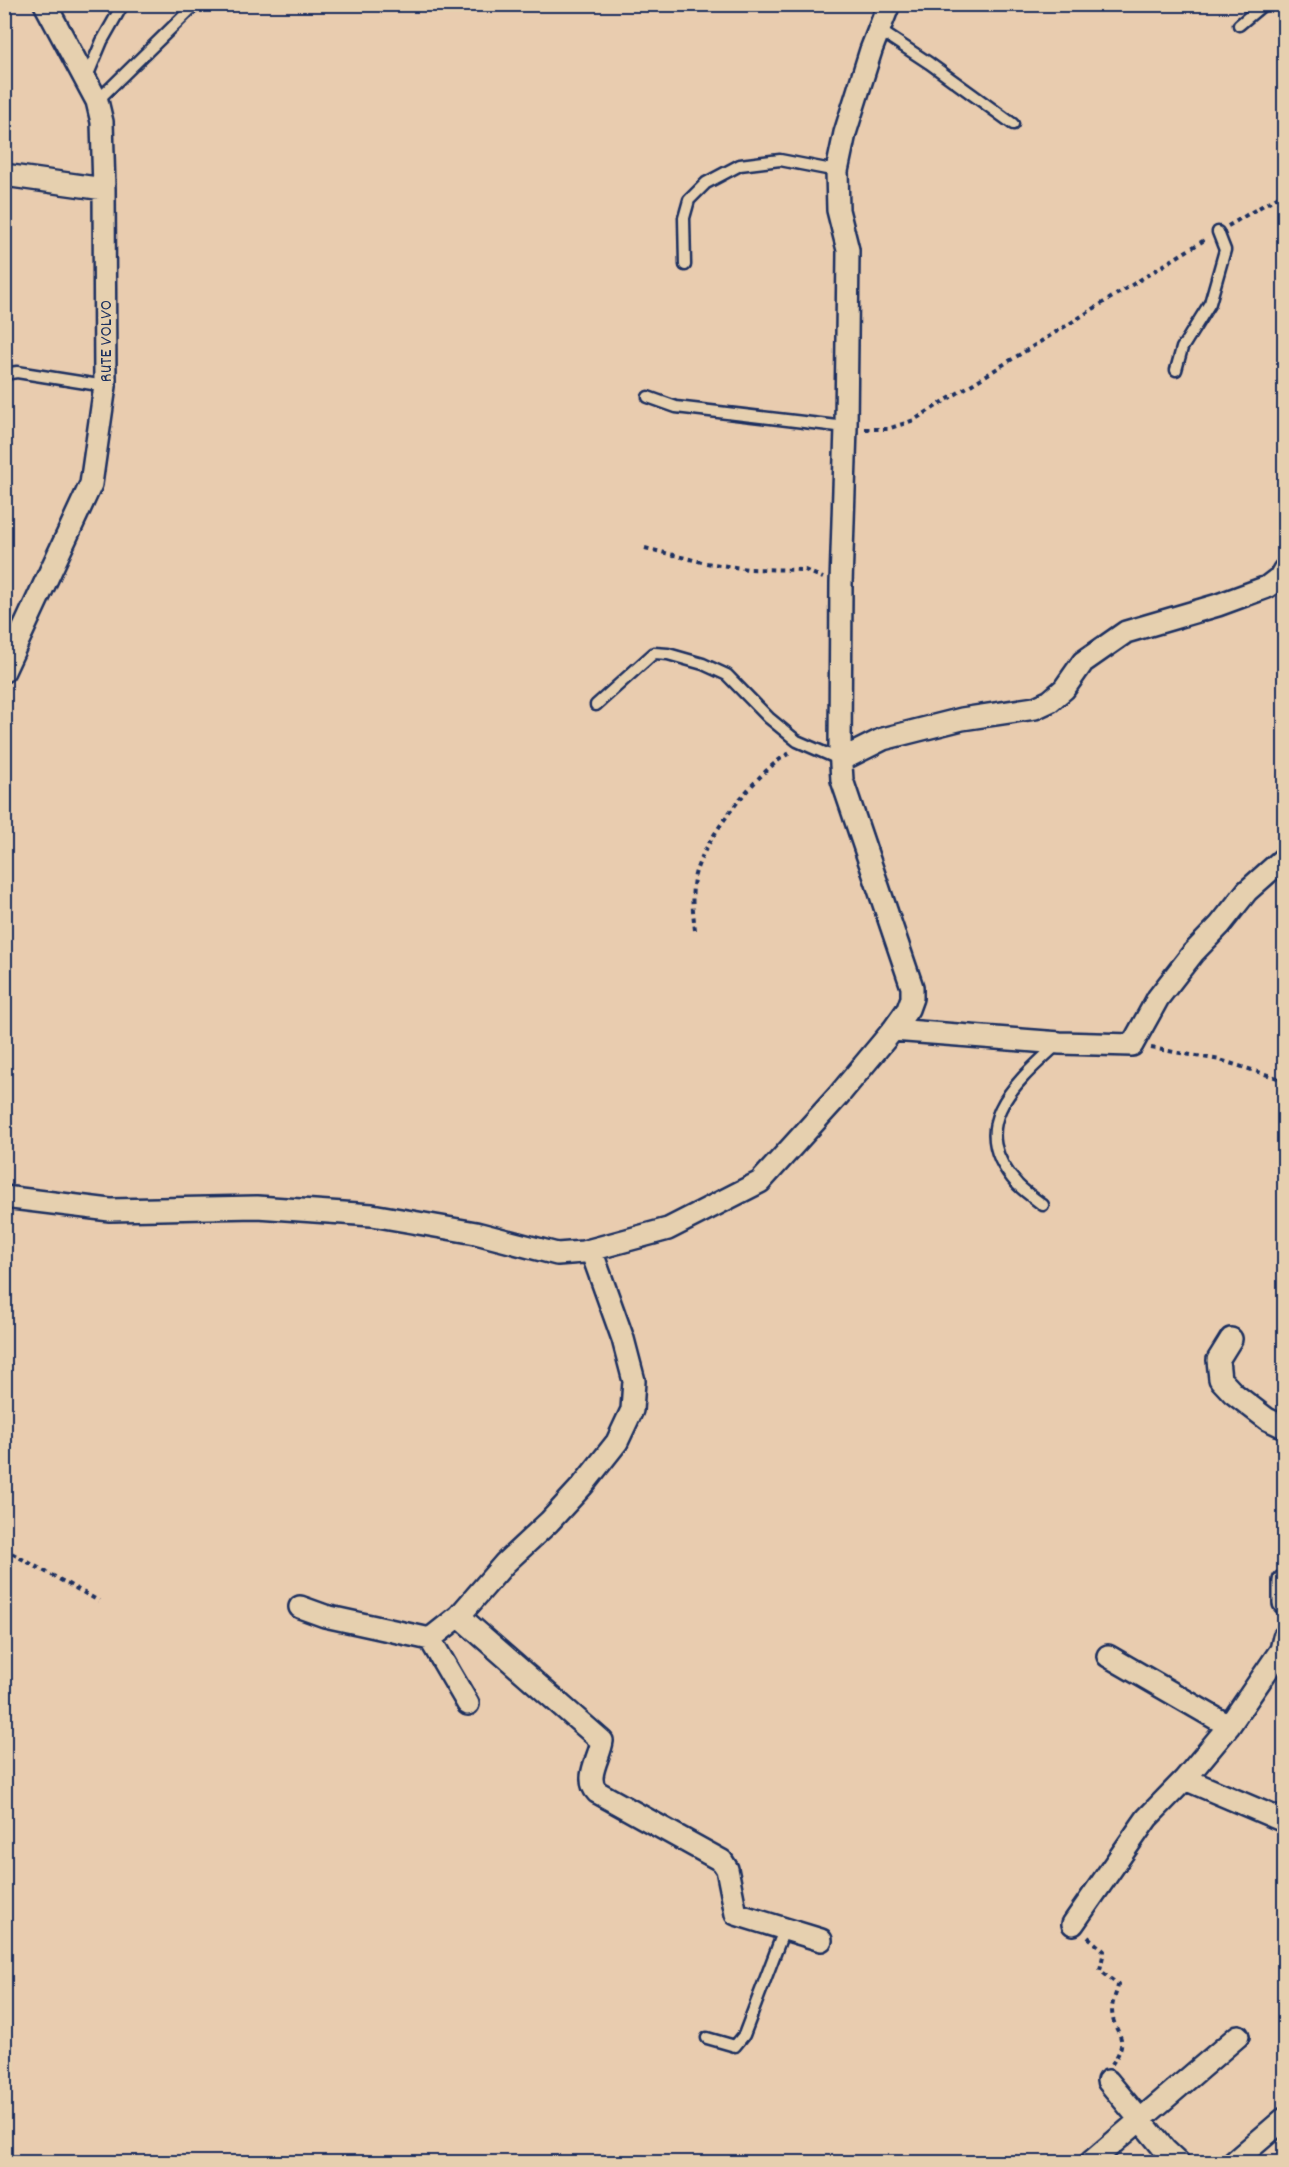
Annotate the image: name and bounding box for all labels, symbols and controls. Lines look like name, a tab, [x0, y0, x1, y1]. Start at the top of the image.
street label: RUTE VOLVO	[95, 300, 120, 382]

